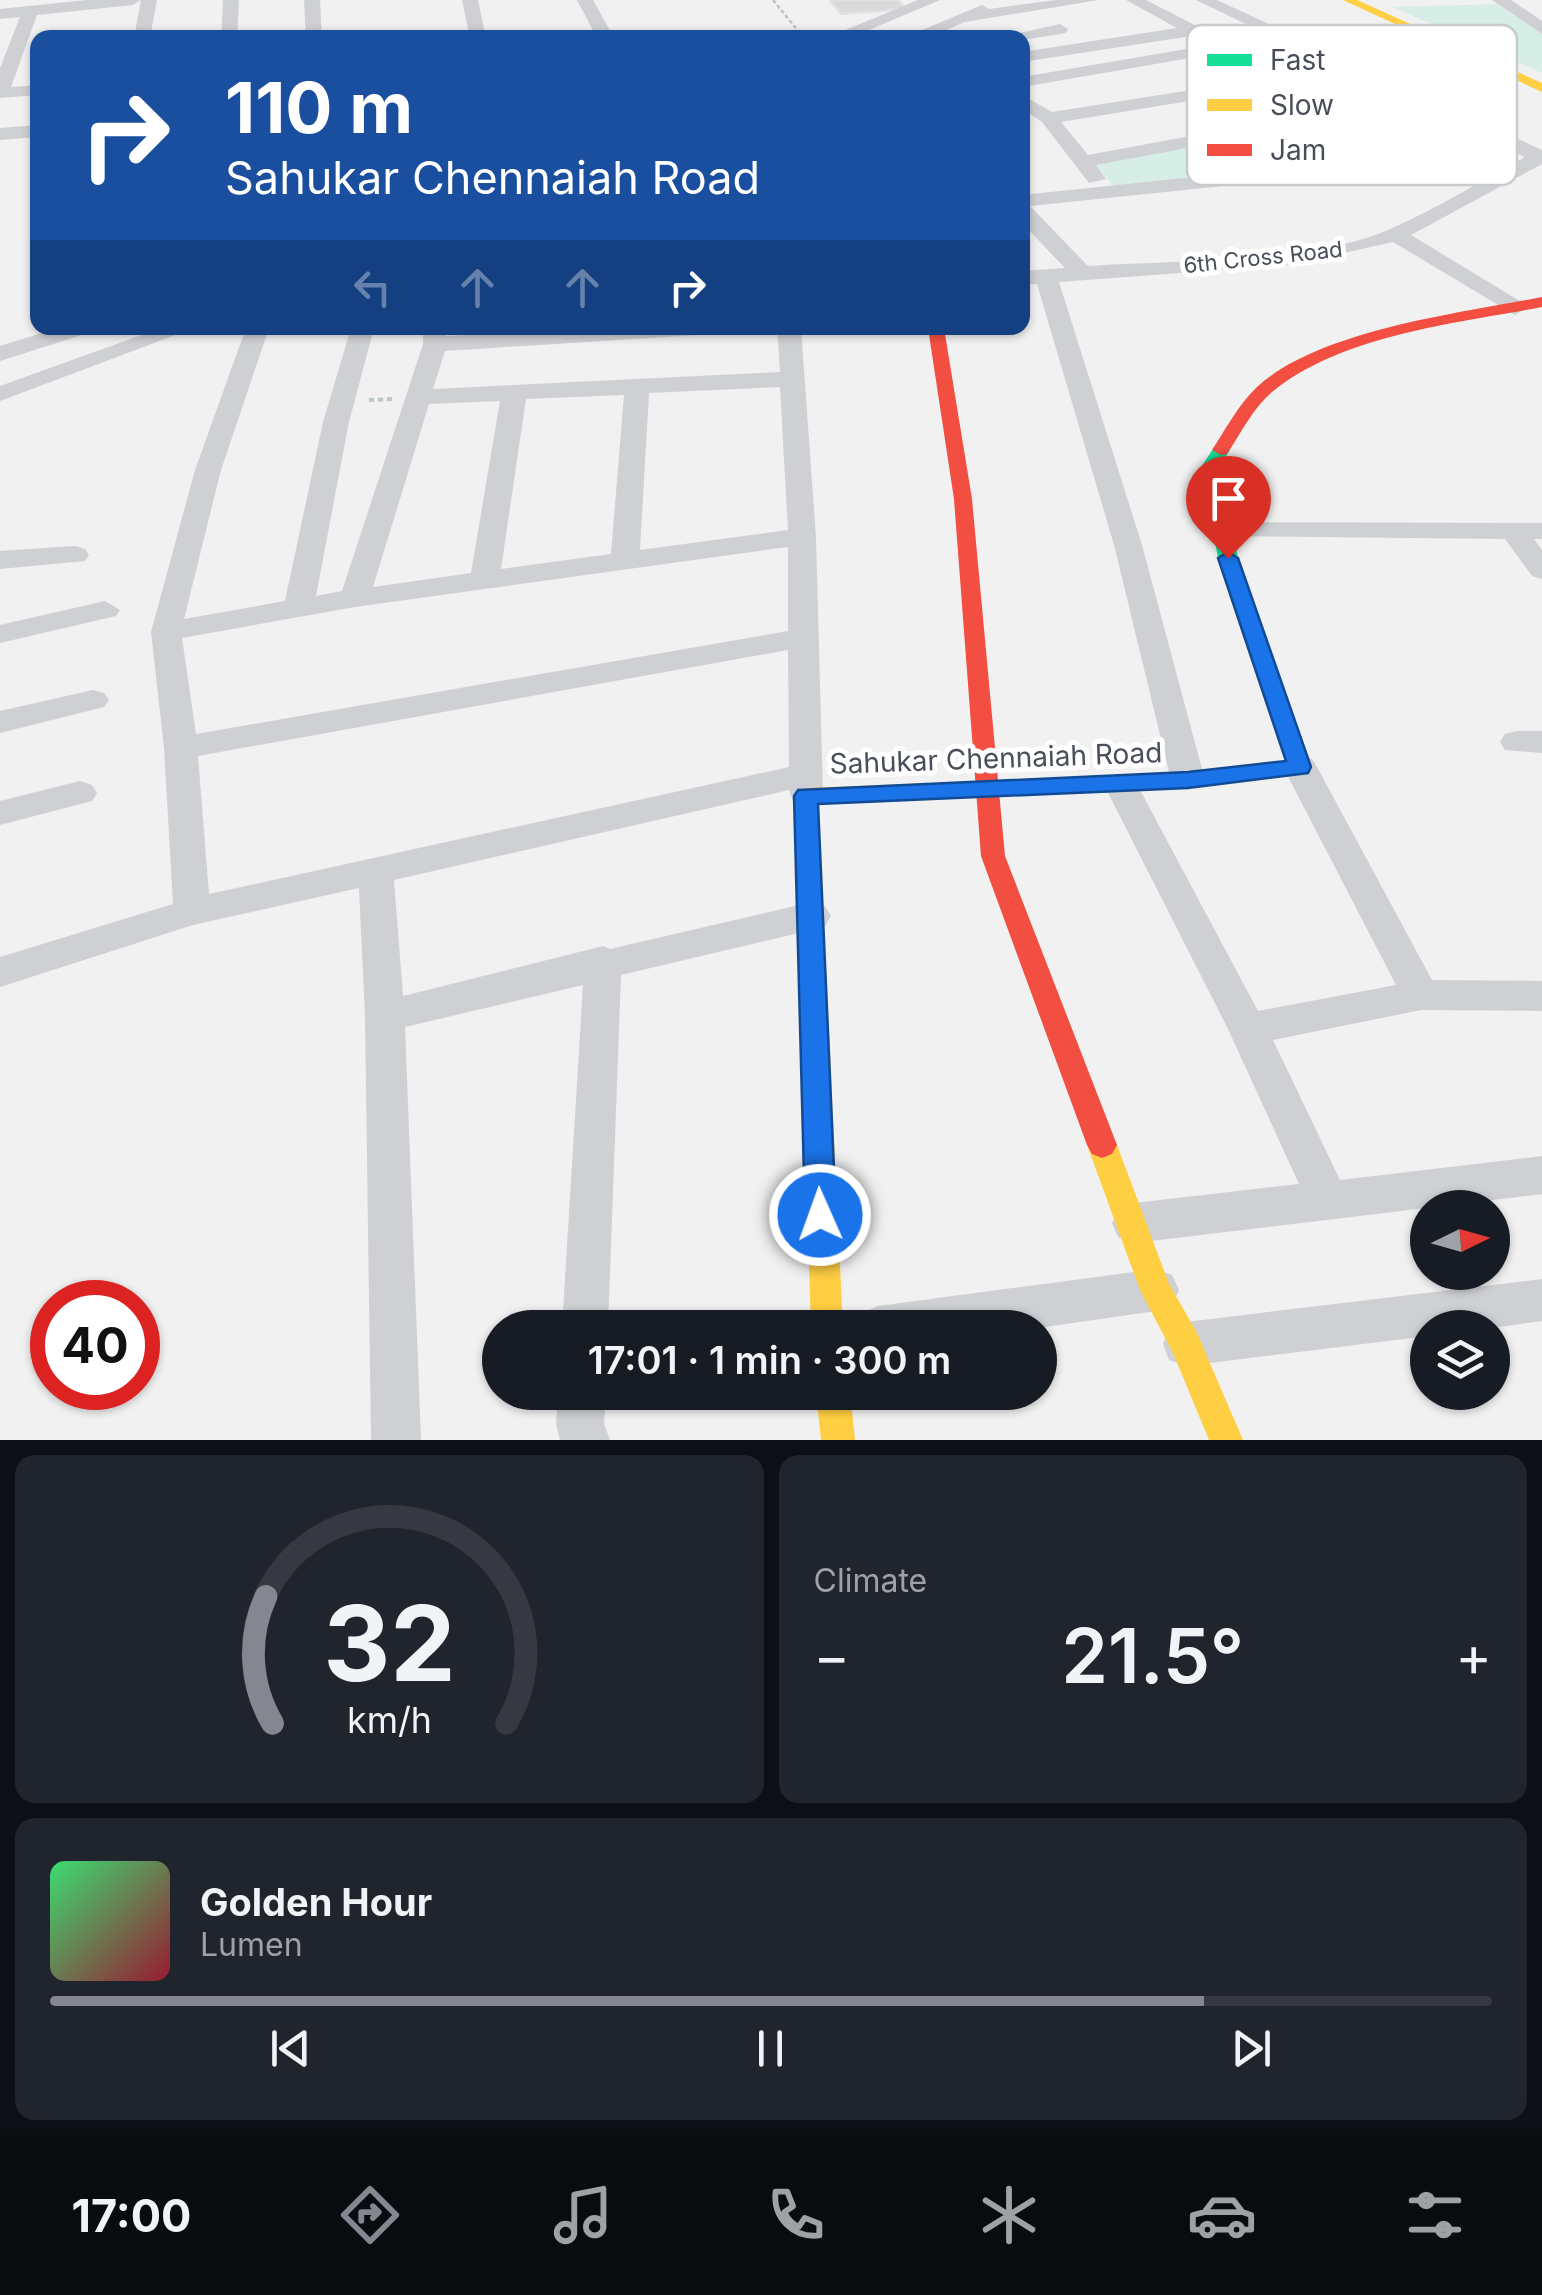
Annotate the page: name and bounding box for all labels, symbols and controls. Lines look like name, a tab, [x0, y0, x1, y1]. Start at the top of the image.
legend	[1187, 25, 1517, 185]
text: Fast	[1270, 43, 1326, 77]
text: 110 m	[225, 65, 413, 150]
icon: right	[60, 70, 190, 200]
text: Slow	[1270, 88, 1334, 122]
text: Jam	[1270, 133, 1326, 167]
text: Sahukar Chennaiah Road	[225, 150, 760, 205]
street label: 6th Cross Road	[1182, 236, 1344, 278]
icon: left	[345, 260, 400, 315]
icon: ahead	[450, 260, 505, 315]
icon: ahead	[555, 260, 610, 315]
icon: right	[660, 260, 715, 315]
pin	[1186, 456, 1271, 559]
icon: arrive	[1201, 471, 1256, 526]
street label: Sahukar Chennaiah Road	[829, 735, 1163, 781]
position arrow	[768, 1163, 872, 1267]
north arrow	[1410, 1190, 1510, 1290]
map controls	[1410, 1190, 1510, 1410]
speed limit sign: 40	[30, 1280, 160, 1410]
button: layers	[1410, 1310, 1510, 1410]
text: 17:01 · 1 min · 300 m	[588, 1337, 951, 1383]
text: Climate	[814, 1561, 927, 1600]
text: 32	[323, 1580, 456, 1706]
text: 21.5°	[1061, 1610, 1244, 1701]
text: −	[814, 1623, 850, 1689]
text: +	[1456, 1623, 1492, 1689]
text: km/h	[347, 1698, 432, 1742]
text: Golden Hour	[200, 1879, 432, 1925]
text: Lumen	[200, 1925, 303, 1964]
icon: previous	[263, 2021, 318, 2076]
icon: pause	[743, 2021, 798, 2076]
icon: next	[1224, 2021, 1279, 2076]
icon: directions	[335, 2180, 405, 2250]
icon: music	[548, 2180, 618, 2250]
icon: phone	[761, 2180, 831, 2250]
icon: climate	[974, 2180, 1044, 2250]
icon: car	[1187, 2180, 1257, 2250]
icon: filters	[1400, 2180, 1470, 2250]
text: 17:00	[72, 2188, 191, 2243]

